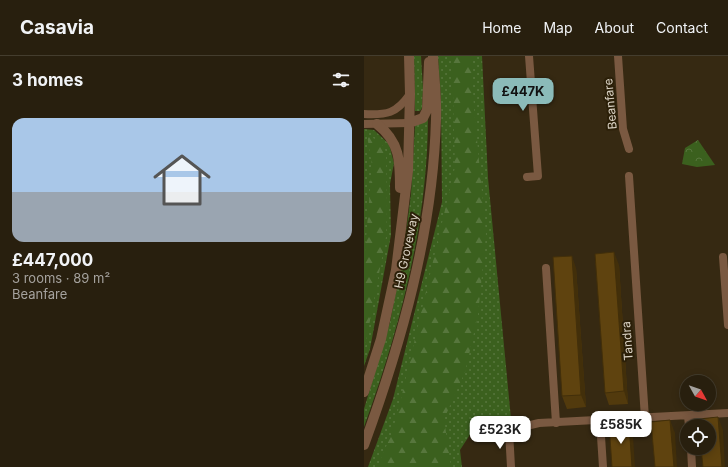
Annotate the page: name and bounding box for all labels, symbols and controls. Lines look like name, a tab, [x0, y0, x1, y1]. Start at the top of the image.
text: Casavia	[20, 16, 94, 39]
text: Home	[482, 19, 521, 36]
text: Map	[543, 19, 573, 36]
text: About	[595, 19, 634, 36]
text: Contact	[656, 19, 708, 36]
icon: filters	[330, 69, 352, 91]
text: 3 homes	[12, 70, 83, 90]
pin: £447K	[495, 78, 551, 112]
street label: Beanfare	[600, 78, 620, 130]
text: £447K	[502, 83, 544, 99]
icon: home	[146, 144, 218, 216]
street label: H9 Groveway	[391, 212, 421, 290]
text: £447,000	[12, 250, 93, 270]
text: 3 rooms · 89 m²	[12, 270, 110, 286]
text: Beanfare	[12, 286, 67, 302]
street label: Tandra	[618, 321, 636, 361]
north arrow	[680, 375, 716, 411]
map controls	[680, 375, 716, 455]
pin: £585K	[593, 411, 649, 445]
pin: £523K	[472, 416, 528, 450]
text: £585K	[600, 416, 642, 432]
button: locate	[680, 419, 716, 455]
text: £523K	[479, 421, 521, 437]

